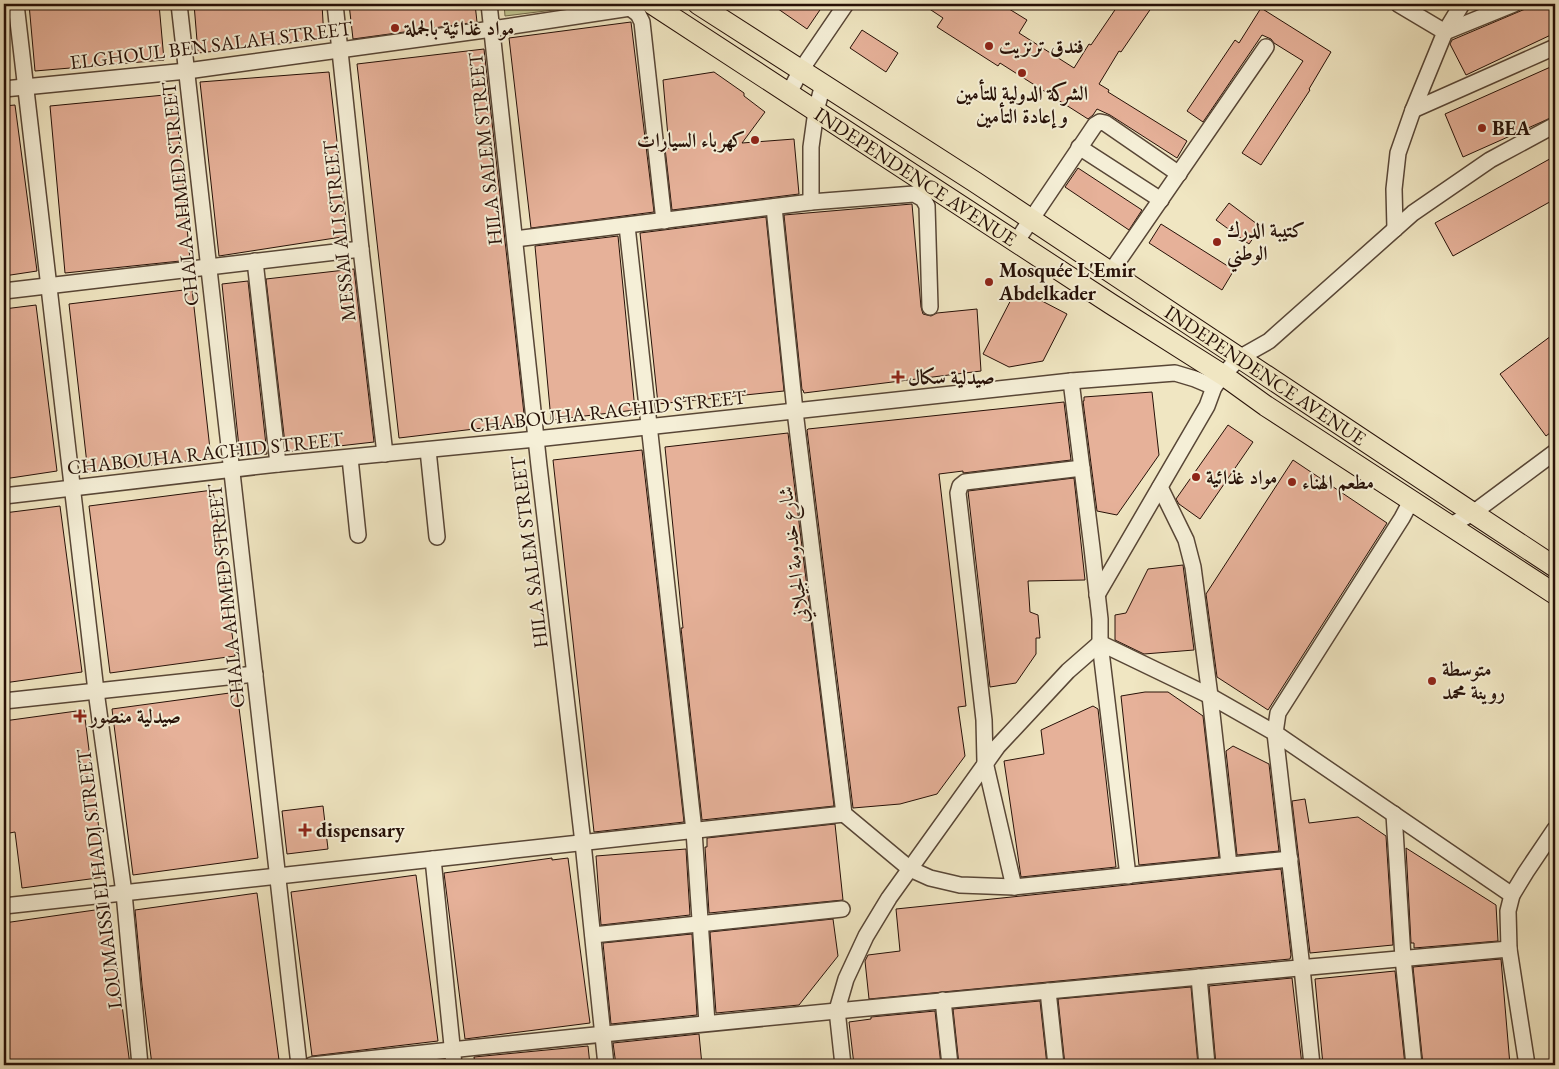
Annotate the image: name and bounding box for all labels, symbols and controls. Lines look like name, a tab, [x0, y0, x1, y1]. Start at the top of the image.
street label: ELGHOUL BEN SALAH STREET	[68, 15, 354, 75]
place label: مواد غذائية بالجملة	[403, 15, 514, 41]
marker: مواد غذائية بالجملة	[389, 22, 401, 34]
place label: فندق ترنزيت	[999, 33, 1084, 59]
marker: فندق ترنزيت	[983, 40, 995, 52]
street label: HILA SALEM STREET	[462, 51, 508, 247]
marker: الشركة الدولية للتأمين و إعادة التأمين	[1016, 67, 1028, 79]
place label: الشركة الدولية للتأمين و إعادة التأمين	[956, 79, 1088, 129]
street label: CHALA AHMED STREET	[155, 80, 205, 307]
street label: INDEPENDENCE AVENUE	[810, 101, 1022, 252]
place label: BEA	[1492, 115, 1531, 141]
marker: BEA	[1476, 122, 1488, 134]
place label: كهرباء السيارات	[637, 127, 745, 153]
marker: كهرباء السيارات	[749, 134, 761, 146]
street label: MESSAI ALI STREET	[317, 139, 361, 323]
place label: كتيبة الدرك الوطني	[1227, 217, 1305, 273]
marker: كتيبة الدرك الوطني	[1211, 236, 1223, 248]
place label: Mosquée L'Emir Abdelkader	[998, 257, 1136, 306]
marker: Mosquée L'Emir Abdelkader	[983, 276, 995, 288]
street label: INDEPENDENCE AVENUE	[1160, 299, 1371, 451]
place label: صيدلية سكال	[908, 364, 995, 390]
marker: صيدلية سكال	[892, 371, 904, 383]
street label: CHABOUHA RACHID STREET	[469, 384, 748, 438]
street label: CHABOUHA RACHID STREET	[66, 426, 345, 480]
street label: HILA SALEM STREET	[504, 454, 554, 650]
place label: مواد غذائية	[1206, 464, 1277, 490]
place label: مطعم الهناء	[1302, 469, 1374, 501]
marker: مواد غذائية	[1190, 471, 1202, 483]
marker: مطعم الهناء	[1286, 476, 1298, 488]
street label: CHALA AHMED STREET	[201, 482, 251, 709]
street label: شارع خدومة الجيلاني	[772, 484, 819, 625]
place label: متوسطة روينة محمد	[1442, 656, 1505, 705]
marker: متوسطة روينة محمد	[1426, 675, 1438, 687]
place label: صيدلية منصور	[88, 703, 181, 729]
marker: صيدلية منصور	[74, 710, 86, 722]
street label: LOUMAISSI ELHADJ STREET	[70, 747, 128, 1010]
place label: dispensary	[316, 817, 405, 843]
marker: dispensary	[298, 823, 312, 837]

